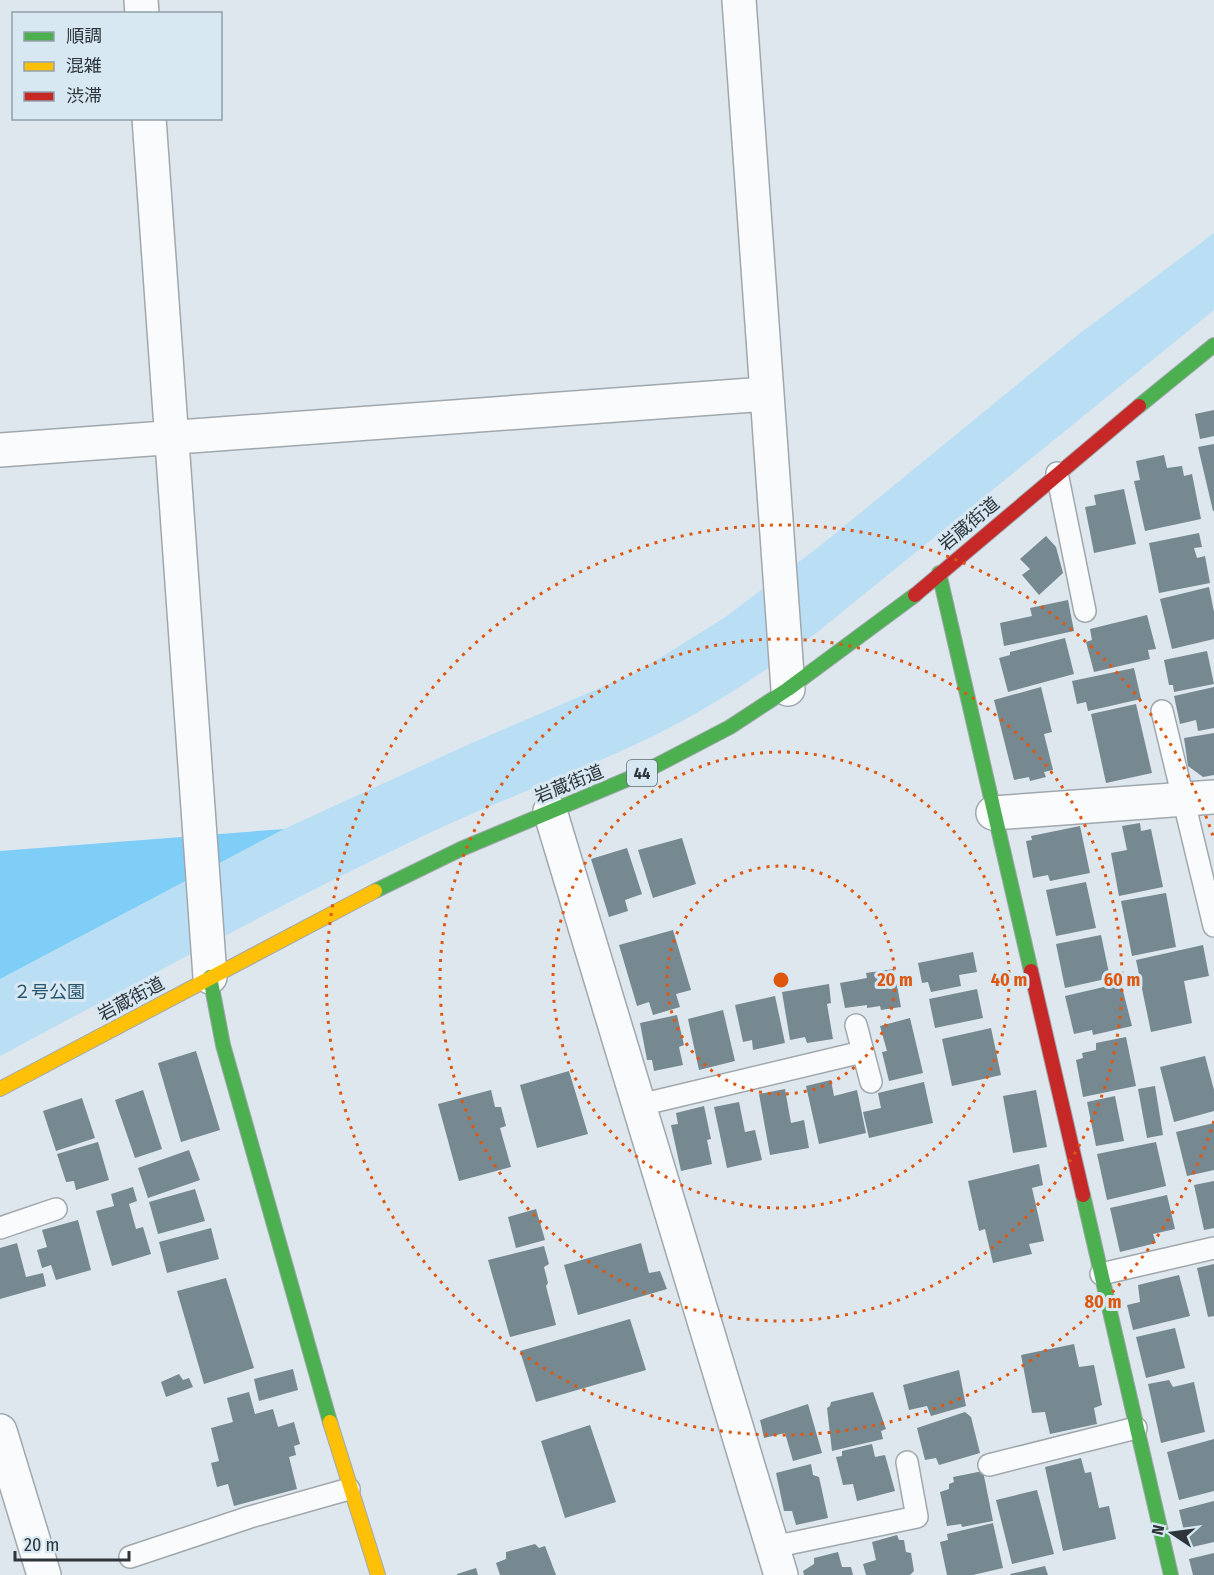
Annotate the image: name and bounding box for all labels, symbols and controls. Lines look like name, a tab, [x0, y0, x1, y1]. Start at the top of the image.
legend	[12, 12, 222, 120]
text: 順調	[66, 25, 102, 47]
text: 混雑	[66, 55, 102, 77]
text: 渋滞	[66, 85, 102, 107]
street label: 岩蔵街道	[934, 492, 1004, 556]
street label: 岩蔵街道	[532, 760, 606, 808]
road number: 44	[627, 760, 657, 786]
text: 20 m	[876, 969, 913, 991]
text: 40 m	[991, 969, 1027, 991]
text: 60 m	[1104, 969, 1140, 991]
centre of rings	[771, 970, 791, 990]
street label: 岩蔵街道	[94, 972, 168, 1026]
park label: ２号公園	[13, 981, 85, 1003]
text: 80 m	[1085, 1291, 1121, 1313]
north arrow	[1142, 1503, 1202, 1563]
text: N	[1148, 1523, 1168, 1537]
scale bar	[15, 1524, 129, 1562]
text: 20 m	[24, 1534, 59, 1556]

